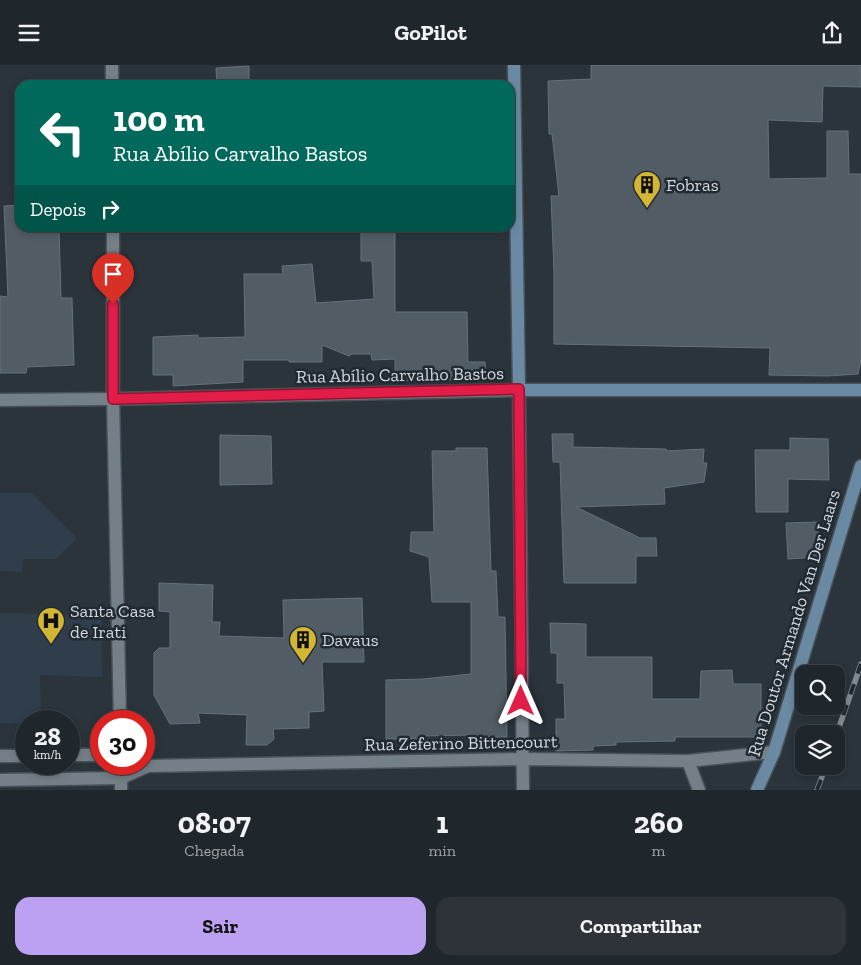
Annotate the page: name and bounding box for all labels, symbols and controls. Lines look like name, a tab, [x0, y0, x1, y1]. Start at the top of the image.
icon: menu	[15, 19, 43, 47]
text: GoPilot	[394, 19, 467, 46]
icon: share	[818, 19, 846, 47]
text: 100 m	[113, 98, 205, 140]
icon: left	[30, 100, 95, 165]
text: Rua Abílio Carvalho Bastos	[113, 140, 367, 167]
building icon: Fobras	[632, 170, 662, 209]
place label: Fobras	[666, 174, 719, 196]
icon: right	[96, 195, 124, 223]
text: Depois	[30, 198, 86, 221]
pin	[92, 253, 134, 304]
icon: arrive	[99, 260, 127, 288]
street label: Rua Abílio Carvalho Bastos	[296, 362, 504, 388]
street label: Rua Doutor Armando Van Der Laars	[743, 487, 845, 759]
place label: Santa Casa de Irati	[70, 600, 155, 643]
hospital icon: Santa Casa de Irati	[36, 606, 66, 645]
building icon: Davaus	[288, 625, 318, 664]
place label: Davaus	[322, 629, 379, 651]
map controls	[795, 665, 845, 775]
button: search	[795, 665, 845, 715]
position arrow	[494, 674, 546, 726]
speed limit sign: 30	[90, 710, 155, 775]
text: 28	[34, 721, 61, 751]
button: layers	[795, 725, 845, 775]
street label: Rua Zeferino Bittencourt	[364, 730, 558, 756]
text: km/h	[34, 748, 61, 762]
text: 08:07	[178, 805, 251, 841]
text: 1	[436, 805, 448, 841]
text: 260	[634, 805, 683, 841]
text: Chegada	[184, 841, 244, 860]
text: min	[429, 841, 456, 860]
text: m	[652, 841, 665, 860]
button: Sair	[15, 897, 426, 955]
button: Compartilhar	[436, 897, 846, 955]

